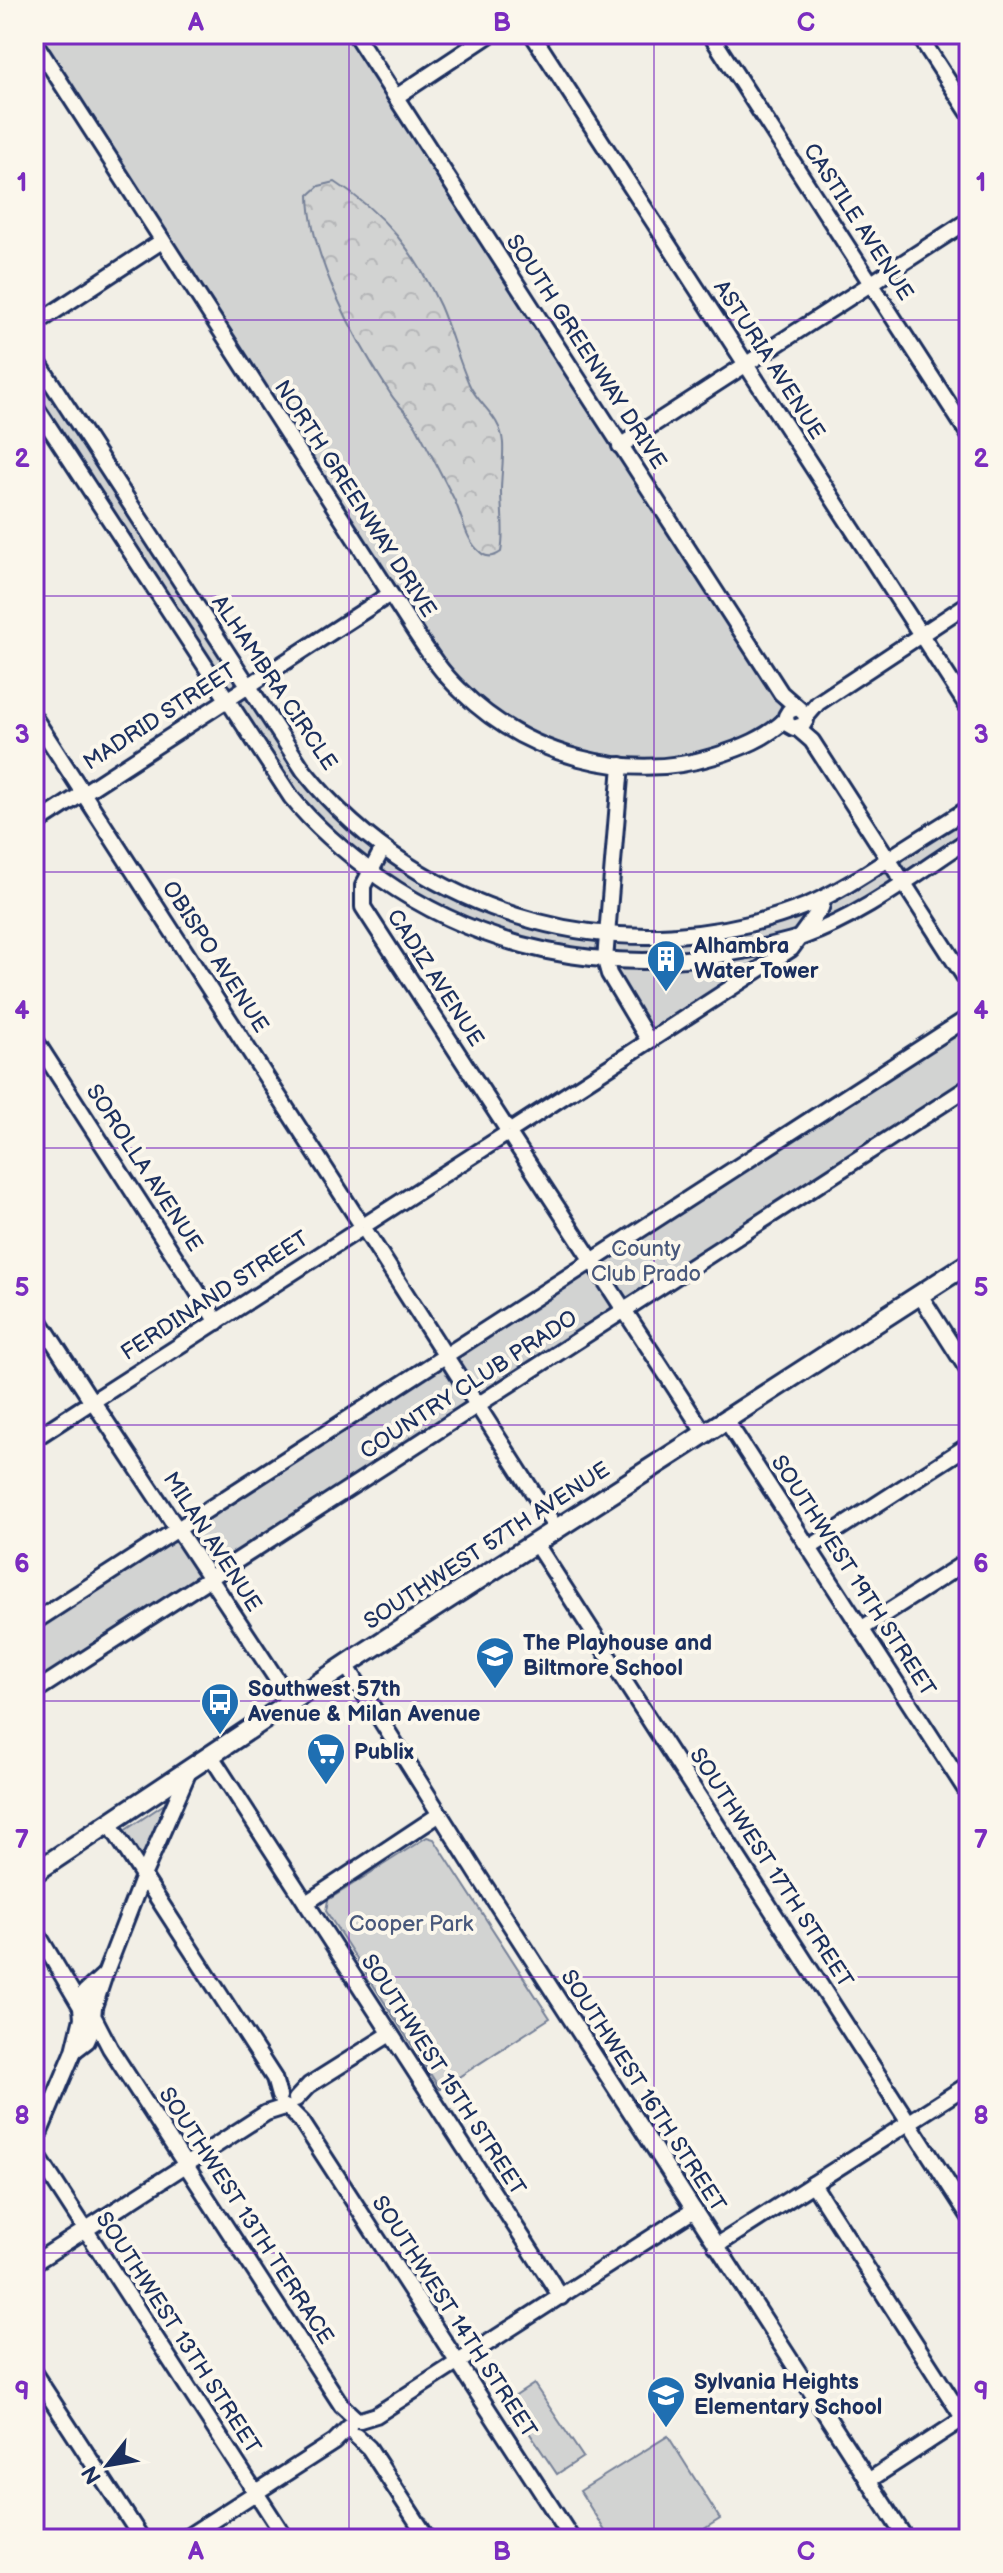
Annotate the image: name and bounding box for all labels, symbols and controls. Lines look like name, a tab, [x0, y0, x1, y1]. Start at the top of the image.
text: A	[187, 8, 204, 39]
text: B	[493, 8, 511, 39]
text: C	[797, 8, 815, 39]
street label: CASTILE AVENUE	[797, 138, 919, 306]
text: 1	[17, 168, 27, 199]
text: 1	[976, 168, 986, 199]
street label: SOUTH GREENWAY DRIVE	[500, 230, 672, 474]
street label: ASTURIA AVENUE	[707, 275, 831, 445]
street label: NORTH GREENWAY DRIVE	[268, 375, 442, 623]
text: 2	[14, 444, 30, 475]
text: 2	[973, 444, 989, 475]
street label: ALHAMBRA CIRCLE	[205, 590, 343, 776]
street label: MADRID STREET	[79, 658, 241, 776]
text: 3	[14, 720, 30, 751]
text: 3	[973, 720, 989, 751]
street label: OBISPO AVENUE	[156, 876, 274, 1038]
street label: CADIZ AVENUE	[381, 904, 489, 1052]
place label: Alhambra Water Tower	[693, 933, 819, 985]
building icon: Alhambra Water Tower	[645, 938, 687, 993]
text: 4	[14, 996, 30, 1027]
text: 4	[973, 996, 989, 1027]
street label: SOROLLA AVENUE	[80, 1079, 208, 1257]
street label: FERDINAND STREET	[116, 1225, 314, 1367]
park label: County Club Prado	[591, 1236, 701, 1288]
text: 5	[14, 1273, 30, 1304]
text: 5	[973, 1273, 989, 1304]
street label: COUNTRY CLUB PRADO	[355, 1305, 583, 1465]
street label: SOUTHWEST 19TH STREET	[765, 1450, 941, 1702]
street label: SOUTHWEST 57TH AVENUE	[359, 1456, 615, 1636]
street label: MILAN AVENUE	[157, 1467, 267, 1617]
text: 6	[14, 1549, 30, 1580]
text: 6	[973, 1549, 989, 1580]
place label: The Playhouse and Biltmore School	[523, 1630, 712, 1682]
school or university icon: The Playhouse and Biltmore School	[474, 1635, 516, 1690]
place label: Southwest 57th Avenue & Milan Avenue	[247, 1676, 480, 1728]
bus stop icon: Southwest 57th Avenue & Milan Avenue	[199, 1681, 241, 1736]
supermarket icon: Publix	[305, 1731, 347, 1786]
place label: Publix	[354, 1739, 414, 1766]
street label: SOUTHWEST 17TH STREET	[683, 1743, 859, 1993]
text: 7	[15, 1825, 29, 1856]
text: 7	[974, 1825, 988, 1856]
park label: Cooper Park	[349, 1911, 473, 1938]
street label: SOUTHWEST 15TH STREET	[355, 1949, 531, 2201]
street label: SOUTHWEST 16TH STREET	[555, 1965, 731, 2217]
street label: SOUTHWEST 13TH TERRACE	[153, 2082, 339, 2350]
text: 8	[14, 2101, 30, 2132]
text: 8	[973, 2101, 989, 2132]
street label: SOUTHWEST 14TH STREET	[366, 2191, 542, 2443]
street label: SOUTHWEST 13TH STREET	[90, 2207, 266, 2459]
place label: Sylvania Heights Elementary School	[694, 2369, 882, 2421]
school or university icon: Sylvania Heights Elementary School	[645, 2374, 687, 2429]
text: 9	[14, 2377, 30, 2408]
text: 9	[973, 2377, 989, 2408]
north arrow	[68, 2425, 148, 2505]
text: N	[76, 2460, 108, 2489]
text: A	[187, 2537, 204, 2568]
text: B	[493, 2537, 511, 2568]
text: C	[797, 2537, 815, 2568]

